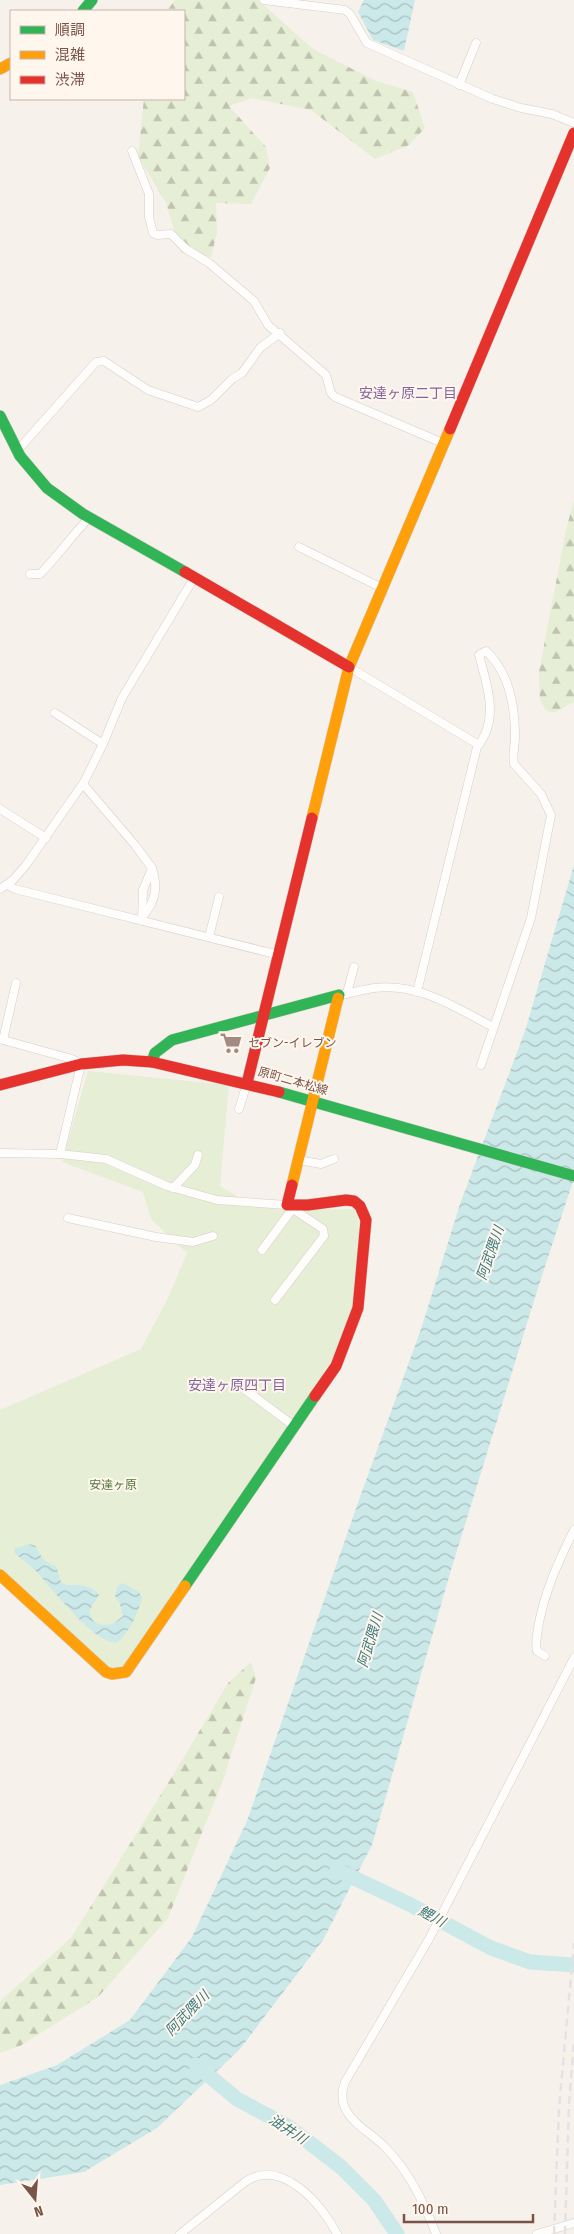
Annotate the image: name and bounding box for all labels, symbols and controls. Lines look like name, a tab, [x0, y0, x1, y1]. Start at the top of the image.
legend	[10, 10, 185, 100]
text: 順調	[55, 21, 85, 39]
text: 混雑	[55, 46, 85, 64]
text: 渋滞	[55, 71, 85, 89]
district label: 安達ヶ原二丁目	[359, 385, 457, 402]
supermarket icon: セブン-イレブン	[218, 1030, 244, 1056]
place label: セブン-イレブン	[248, 1036, 336, 1050]
street label: 原町二本松線	[256, 1064, 330, 1098]
water label: 阿武隈川	[473, 1222, 508, 1282]
district label: 安達ヶ原四丁目	[188, 1377, 286, 1394]
park label: 安達ヶ原	[89, 1478, 137, 1492]
water label: 阿武隈川	[354, 1609, 387, 1669]
water label: 鯉川	[415, 1902, 450, 1931]
water label: 阿武隈川	[162, 1986, 214, 2039]
water label: 油井川	[265, 2111, 312, 2149]
north arrow	[10, 2174, 60, 2224]
scale bar	[404, 2192, 533, 2224]
text: 100 m	[412, 2200, 449, 2218]
text: N	[32, 2202, 45, 2220]

